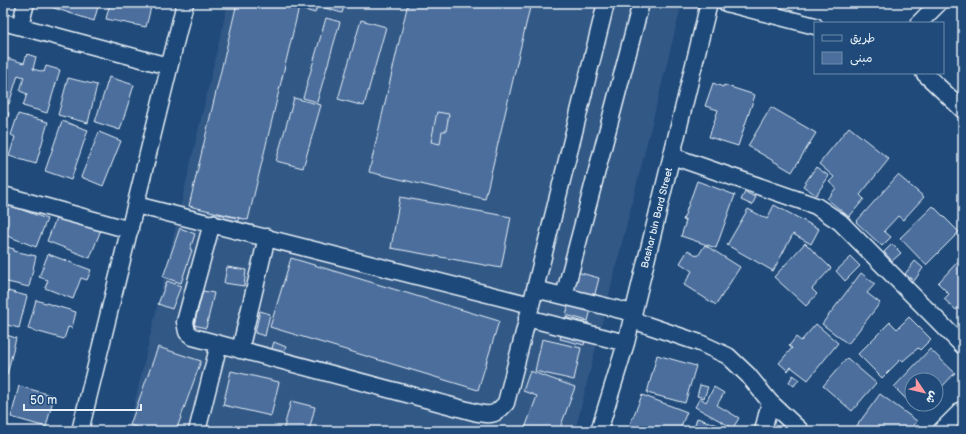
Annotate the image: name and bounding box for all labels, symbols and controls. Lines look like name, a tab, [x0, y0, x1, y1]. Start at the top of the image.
legend	[814, 22, 944, 74]
text: طريق	[850, 31, 875, 46]
text: مبنى	[850, 51, 873, 66]
street label: Bashar bin Bard Street	[639, 167, 675, 269]
north arrow	[904, 372, 944, 412]
scale bar	[24, 386, 141, 412]
text: ش	[923, 389, 941, 406]
text: 50 m	[30, 393, 57, 408]

